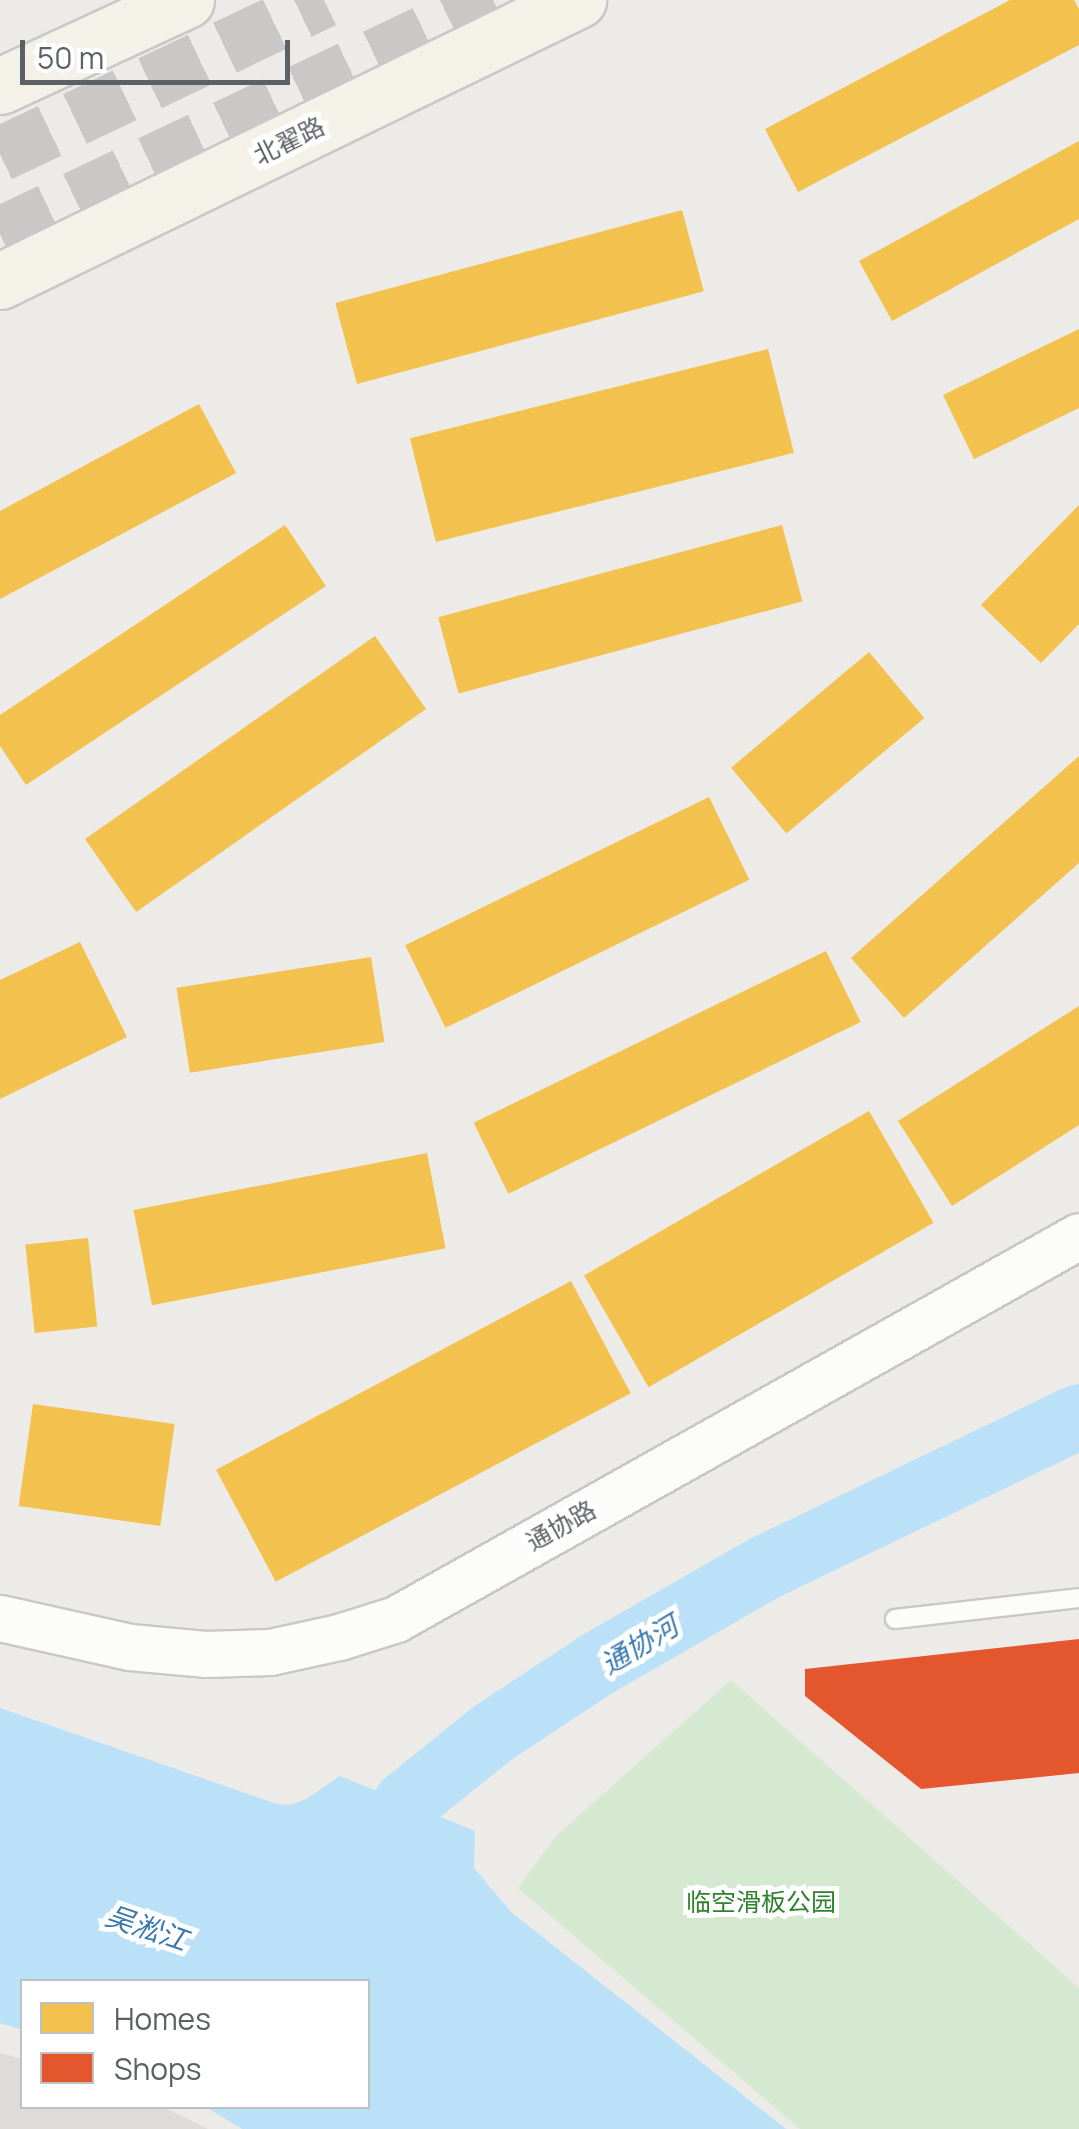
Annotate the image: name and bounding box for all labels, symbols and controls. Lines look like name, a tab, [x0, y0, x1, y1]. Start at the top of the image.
scale bar	[25, 20, 295, 82]
text: 50 m	[37, 37, 104, 78]
street label: 北翟路	[249, 111, 329, 171]
street label: 通协路	[521, 1495, 601, 1557]
water label: 通协河	[594, 1608, 684, 1680]
park label: 临空滑板公园	[686, 1887, 836, 1917]
water label: 吴淞江	[102, 1897, 192, 1957]
legend	[20, 1979, 370, 2109]
text: Homes	[114, 1998, 211, 2039]
text: Shops	[114, 2048, 201, 2089]

